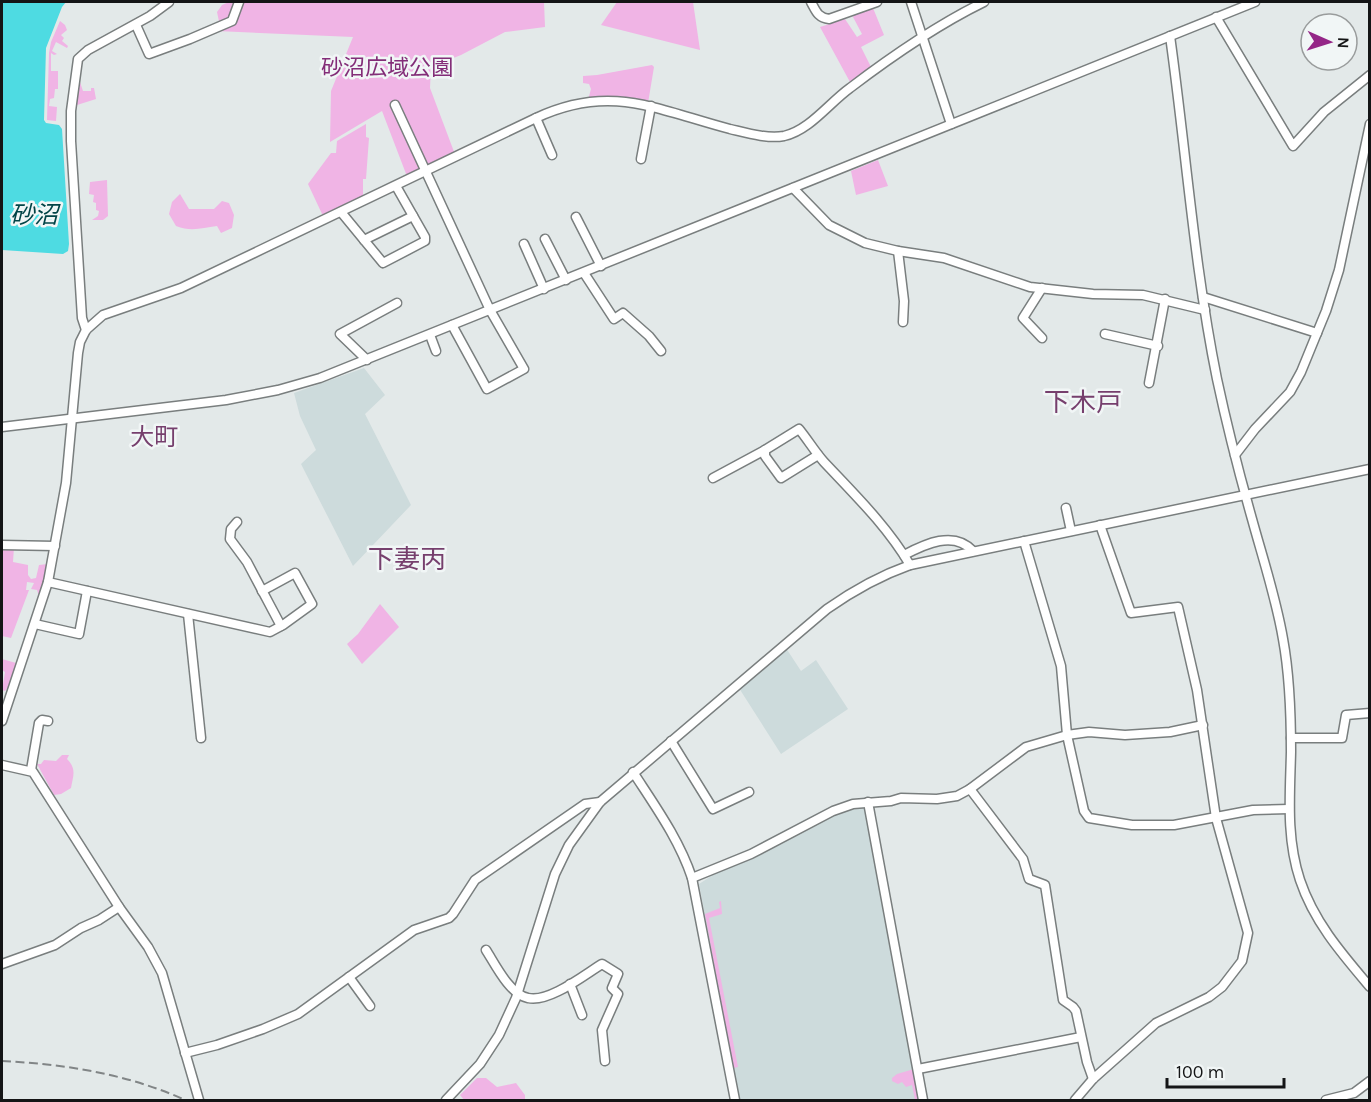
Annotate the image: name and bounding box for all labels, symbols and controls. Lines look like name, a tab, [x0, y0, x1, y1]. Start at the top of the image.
north arrow	[1299, 12, 1359, 72]
text: N	[1334, 37, 1353, 49]
park label: 砂沼広域公園	[321, 55, 453, 81]
water label: 砂沼	[10, 201, 61, 229]
district label: 下木戸	[1044, 387, 1122, 418]
district label: 大町	[130, 423, 178, 451]
district label: 下妻丙	[368, 544, 446, 575]
scale bar	[1167, 1051, 1284, 1089]
text: 100 m	[1176, 1061, 1224, 1083]

